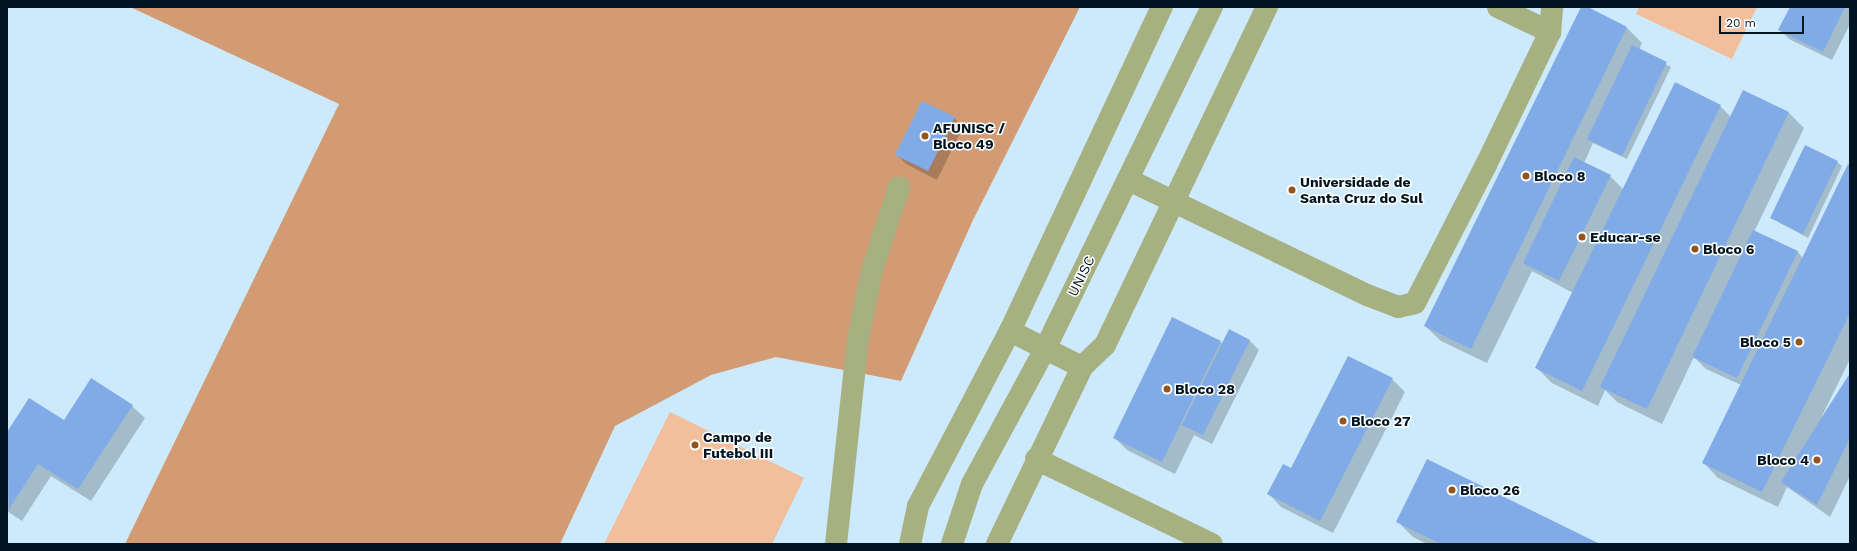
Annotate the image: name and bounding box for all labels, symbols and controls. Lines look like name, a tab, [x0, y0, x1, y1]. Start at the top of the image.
scale bar	[1721, 8, 1806, 34]
text: 20 m	[1726, 16, 1756, 30]
place label: AFUNISC / Bloco 49	[933, 120, 1005, 152]
marker: AFUNISC / Bloco 49	[920, 131, 930, 141]
place label: Bloco 8	[1534, 168, 1586, 184]
marker: Bloco 8	[1521, 171, 1531, 181]
place label: Universidade de Santa Cruz do Sul	[1300, 174, 1423, 206]
marker: Universidade de Santa Cruz do Sul	[1287, 185, 1297, 195]
place label: Educar-se	[1590, 229, 1661, 245]
marker: Educar-se	[1577, 232, 1587, 242]
place label: Bloco 6	[1703, 241, 1754, 257]
marker: Bloco 6	[1690, 244, 1700, 254]
street label: UNISC	[1064, 253, 1098, 299]
place label: Bloco 5	[1740, 334, 1791, 350]
marker: Bloco 5	[1794, 337, 1804, 347]
place label: Bloco 28	[1175, 381, 1235, 397]
marker: Bloco 28	[1162, 384, 1172, 394]
place label: Bloco 27	[1351, 413, 1410, 429]
marker: Bloco 27	[1338, 416, 1348, 426]
place label: Campo de Futebol III	[703, 429, 773, 462]
marker: Campo de Futebol III	[690, 440, 700, 450]
place label: Bloco 4	[1757, 452, 1809, 468]
marker: Bloco 4	[1812, 455, 1822, 465]
place label: Bloco 26	[1460, 482, 1520, 498]
marker: Bloco 26	[1447, 485, 1457, 495]

